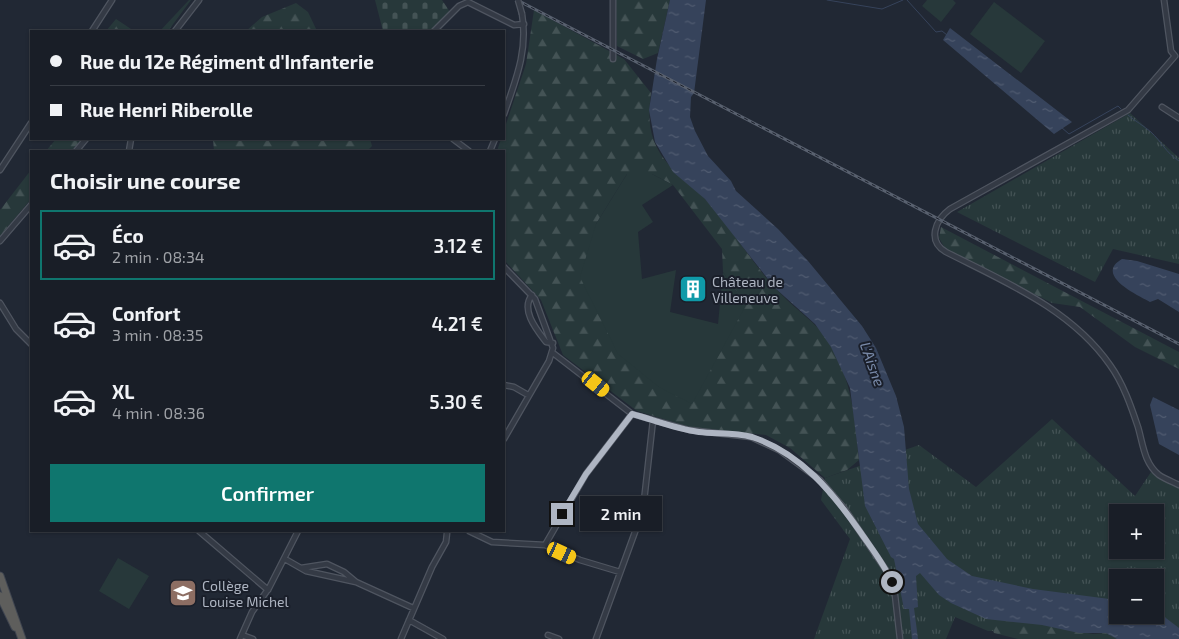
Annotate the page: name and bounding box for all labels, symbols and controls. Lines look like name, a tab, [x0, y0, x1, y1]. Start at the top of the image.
text: Rue du 12e Régiment d'Infanterie	[80, 50, 374, 73]
text: Rue Henri Riberolle	[80, 98, 253, 121]
text: Choisir une course	[50, 167, 241, 193]
icon: car	[52, 223, 97, 268]
text: Éco	[112, 224, 144, 247]
text: 3.12 €	[433, 234, 483, 257]
text: 2 min · 08:34	[112, 247, 205, 266]
place label: Château de Villeneuve	[712, 273, 783, 306]
building icon: Château de Villeneuve	[678, 274, 708, 304]
icon: car	[52, 301, 97, 346]
text: Confort	[112, 302, 180, 325]
text: 4.21 €	[431, 312, 483, 335]
text: 3 min · 08:35	[112, 325, 203, 344]
water label: L'Aisne	[857, 339, 889, 389]
car	[579, 369, 612, 399]
icon: car	[52, 379, 97, 424]
text: XL	[112, 380, 134, 403]
text: 5.30 €	[429, 390, 483, 413]
text: 4 min · 08:36	[112, 403, 205, 422]
button: Confirmer	[50, 464, 485, 522]
callout: 2 min	[580, 496, 662, 532]
route end	[551, 503, 573, 525]
text: 2 min	[601, 504, 641, 523]
map controls	[1109, 504, 1164, 624]
button: +	[1109, 504, 1164, 559]
car	[545, 540, 578, 566]
button: −	[1109, 569, 1164, 624]
route start	[881, 571, 903, 593]
place label: Collège Louise Michel	[202, 577, 290, 610]
school or university icon: Collège Louise Michel	[168, 578, 198, 608]

